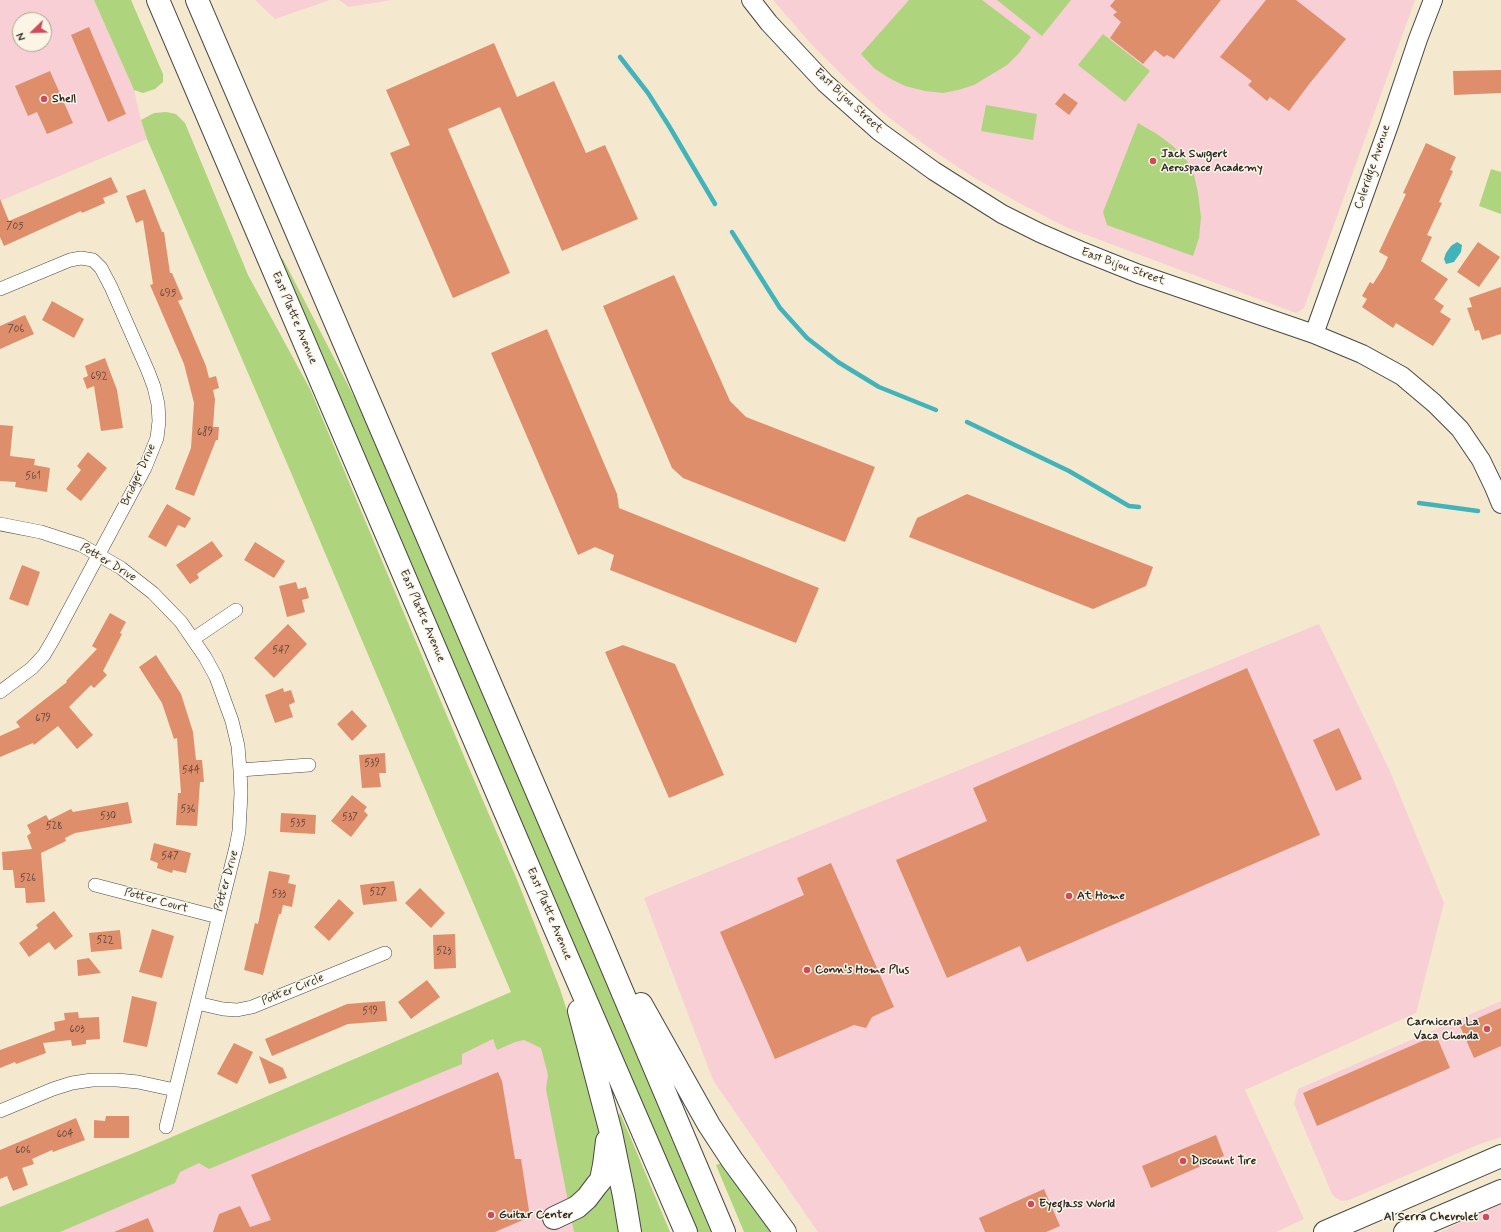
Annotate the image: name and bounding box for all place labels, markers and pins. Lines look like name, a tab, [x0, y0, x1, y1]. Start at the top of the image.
place label: Shell	[52, 92, 76, 106]
marker: Shell	[39, 94, 49, 104]
place label: Jack Swigert Aerospace Academy	[1161, 147, 1263, 175]
marker: Jack Swigert Aerospace Academy	[1148, 156, 1158, 166]
place label: At Home	[1077, 889, 1125, 903]
marker: At Home	[1064, 891, 1074, 901]
place label: Conn's Home Plus	[815, 963, 909, 977]
marker: Conn's Home Plus	[802, 965, 812, 975]
place label: Carniceria La Vaca Chonda	[1407, 1015, 1479, 1043]
marker: Carniceria La Vaca Chonda	[1482, 1024, 1492, 1034]
place label: Discount Tire	[1191, 1154, 1256, 1168]
marker: Discount Tire	[1178, 1156, 1188, 1166]
place label: Eyeglass World	[1039, 1197, 1115, 1211]
marker: Eyeglass World	[1026, 1199, 1036, 1209]
place label: Guitar Center	[499, 1208, 573, 1222]
marker: Guitar Center	[486, 1210, 496, 1220]
place label: Al Serra Chevrolet	[1384, 1210, 1478, 1224]
marker: Al Serra Chevrolet	[1481, 1212, 1491, 1222]

